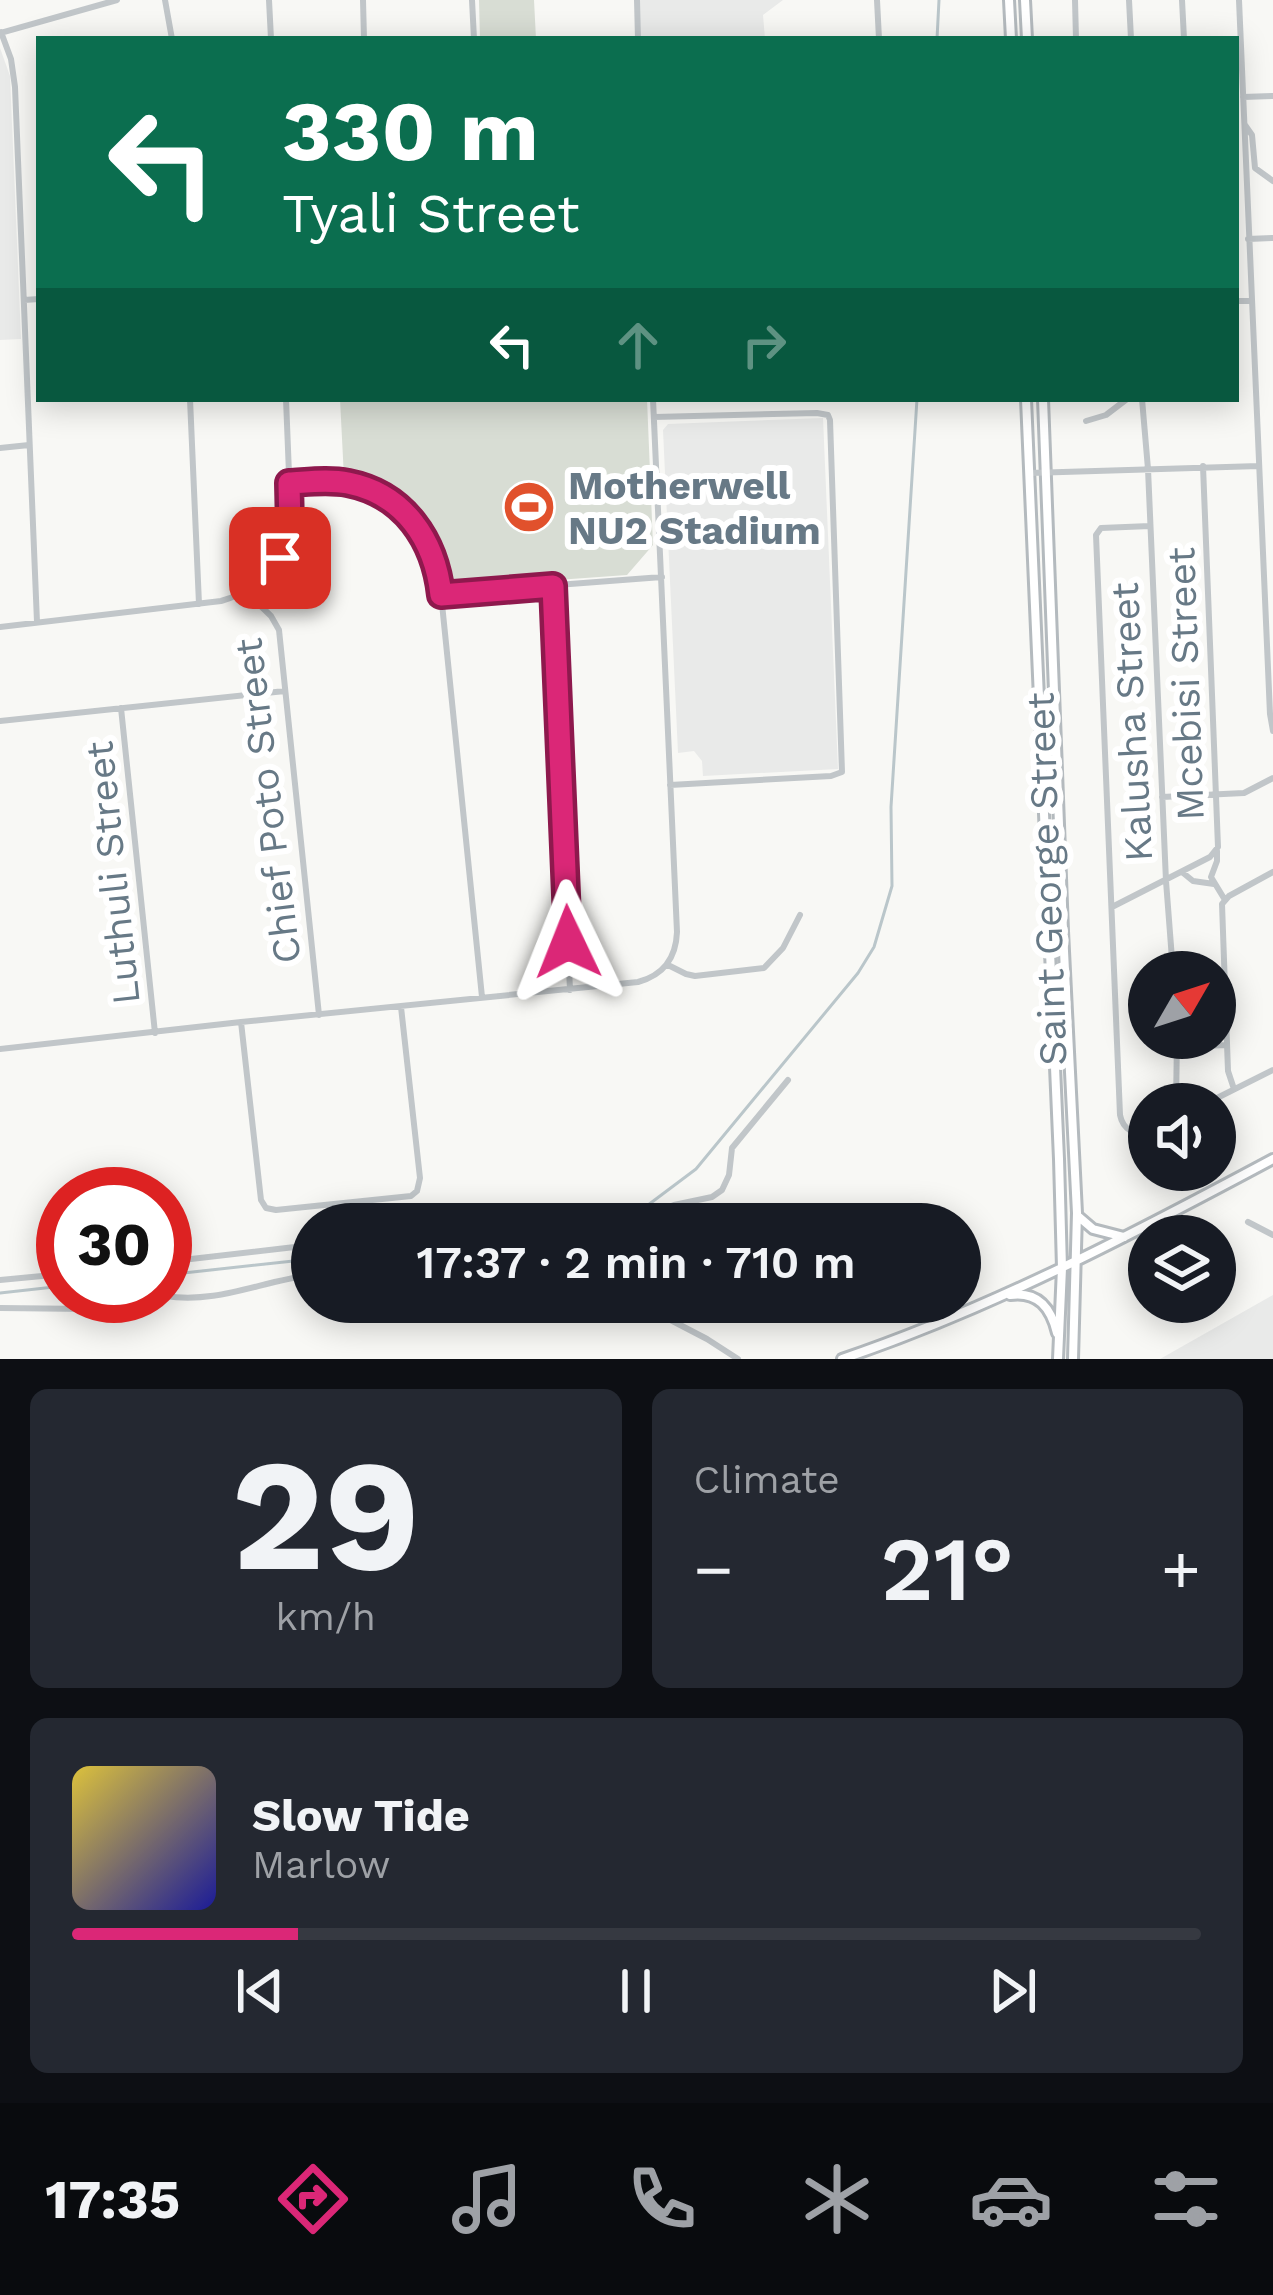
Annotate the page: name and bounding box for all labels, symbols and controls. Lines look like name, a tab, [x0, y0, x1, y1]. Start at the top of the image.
text: 330 m	[282, 82, 539, 180]
icon: left	[84, 84, 240, 240]
text: Tyali Street	[282, 182, 580, 245]
icon: left	[479, 312, 545, 378]
icon: ahead	[605, 312, 671, 378]
icon: right	[731, 312, 797, 378]
place label: Motherwell NU2 Stadium	[568, 463, 821, 553]
sports icon: Motherwell NU2 Stadium	[501, 479, 557, 535]
pin	[229, 507, 331, 609]
icon: arrive	[247, 525, 313, 591]
street label: Mcebisi Street	[1158, 546, 1213, 822]
street label: Kalusha Street	[1102, 581, 1161, 863]
street label: Chief Poto Street	[225, 636, 310, 966]
street label: Saint George Street	[1017, 692, 1076, 1066]
street label: Luthuli Street	[76, 739, 149, 1007]
position arrow	[505, 879, 631, 1005]
north arrow	[1128, 951, 1236, 1059]
map controls	[1128, 951, 1236, 1323]
button: sound	[1128, 1083, 1236, 1191]
speed limit sign: 30	[36, 1167, 192, 1323]
button: layers	[1128, 1215, 1236, 1323]
text: 17:37 · 2 min · 710 m	[416, 1236, 856, 1289]
text: 29	[231, 1424, 420, 1607]
text: Climate	[694, 1457, 840, 1502]
text: 21°	[880, 1516, 1014, 1622]
text: −	[694, 1531, 733, 1608]
text: +	[1161, 1531, 1201, 1608]
text: km/h	[276, 1594, 376, 1639]
text: Slow Tide	[252, 1789, 470, 1842]
text: Marlow	[252, 1842, 390, 1887]
icon: previous	[227, 1958, 293, 2024]
icon: pause	[603, 1958, 669, 2024]
icon: next	[980, 1958, 1046, 2024]
icon: directions	[271, 2157, 355, 2241]
icon: music	[445, 2157, 529, 2241]
icon: phone	[620, 2157, 704, 2241]
icon: climate	[795, 2157, 879, 2241]
icon: car	[969, 2157, 1053, 2241]
icon: filters	[1144, 2157, 1228, 2241]
text: 17:35	[45, 2168, 180, 2231]

